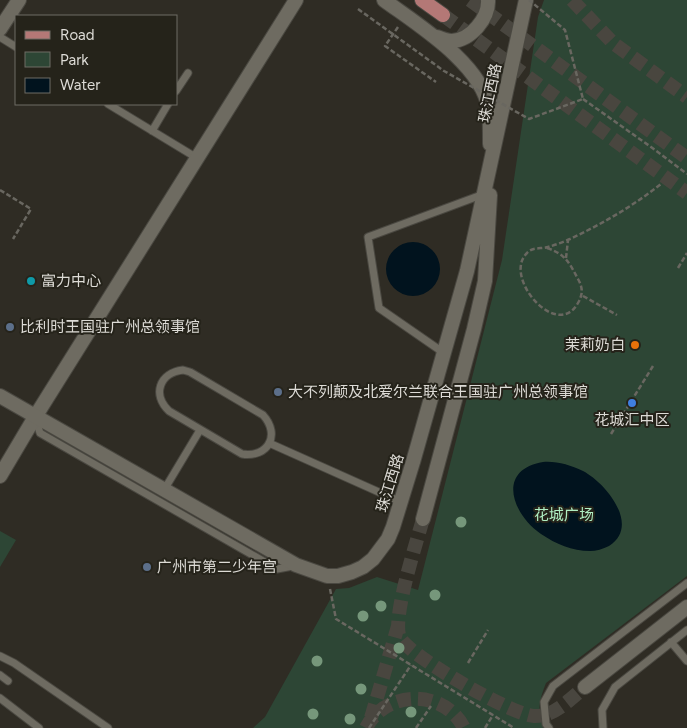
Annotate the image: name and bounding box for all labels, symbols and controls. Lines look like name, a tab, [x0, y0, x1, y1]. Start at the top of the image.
legend	[15, 15, 178, 105]
text: Road	[60, 26, 95, 44]
text: Park	[60, 51, 89, 69]
street label: 珠江西路	[475, 62, 505, 124]
text: Water	[60, 76, 100, 94]
place label: 富力中心	[41, 272, 101, 290]
marker: 富力中心	[25, 275, 37, 287]
place label: 比利时王国驻广州总领事馆	[20, 318, 200, 336]
marker: 比利时王国驻广州总领事馆	[4, 321, 16, 333]
place label: 茉莉奶白	[565, 336, 625, 354]
marker: 茉莉奶白	[629, 339, 641, 351]
place label: 大不列颠及北爱尔兰联合王国驻广州总领事馆	[288, 383, 588, 401]
marker: 大不列颠及北爱尔兰联合王国驻广州总领事馆	[272, 386, 284, 398]
marker: 花城汇中区	[626, 397, 638, 409]
place label: 花城汇中区	[594, 411, 670, 429]
street label: 珠江西路	[373, 452, 407, 514]
park label: 花城广场	[534, 506, 594, 524]
place label: 广州市第二少年宫	[157, 558, 277, 576]
marker: 广州市第二少年宫	[141, 561, 153, 573]

